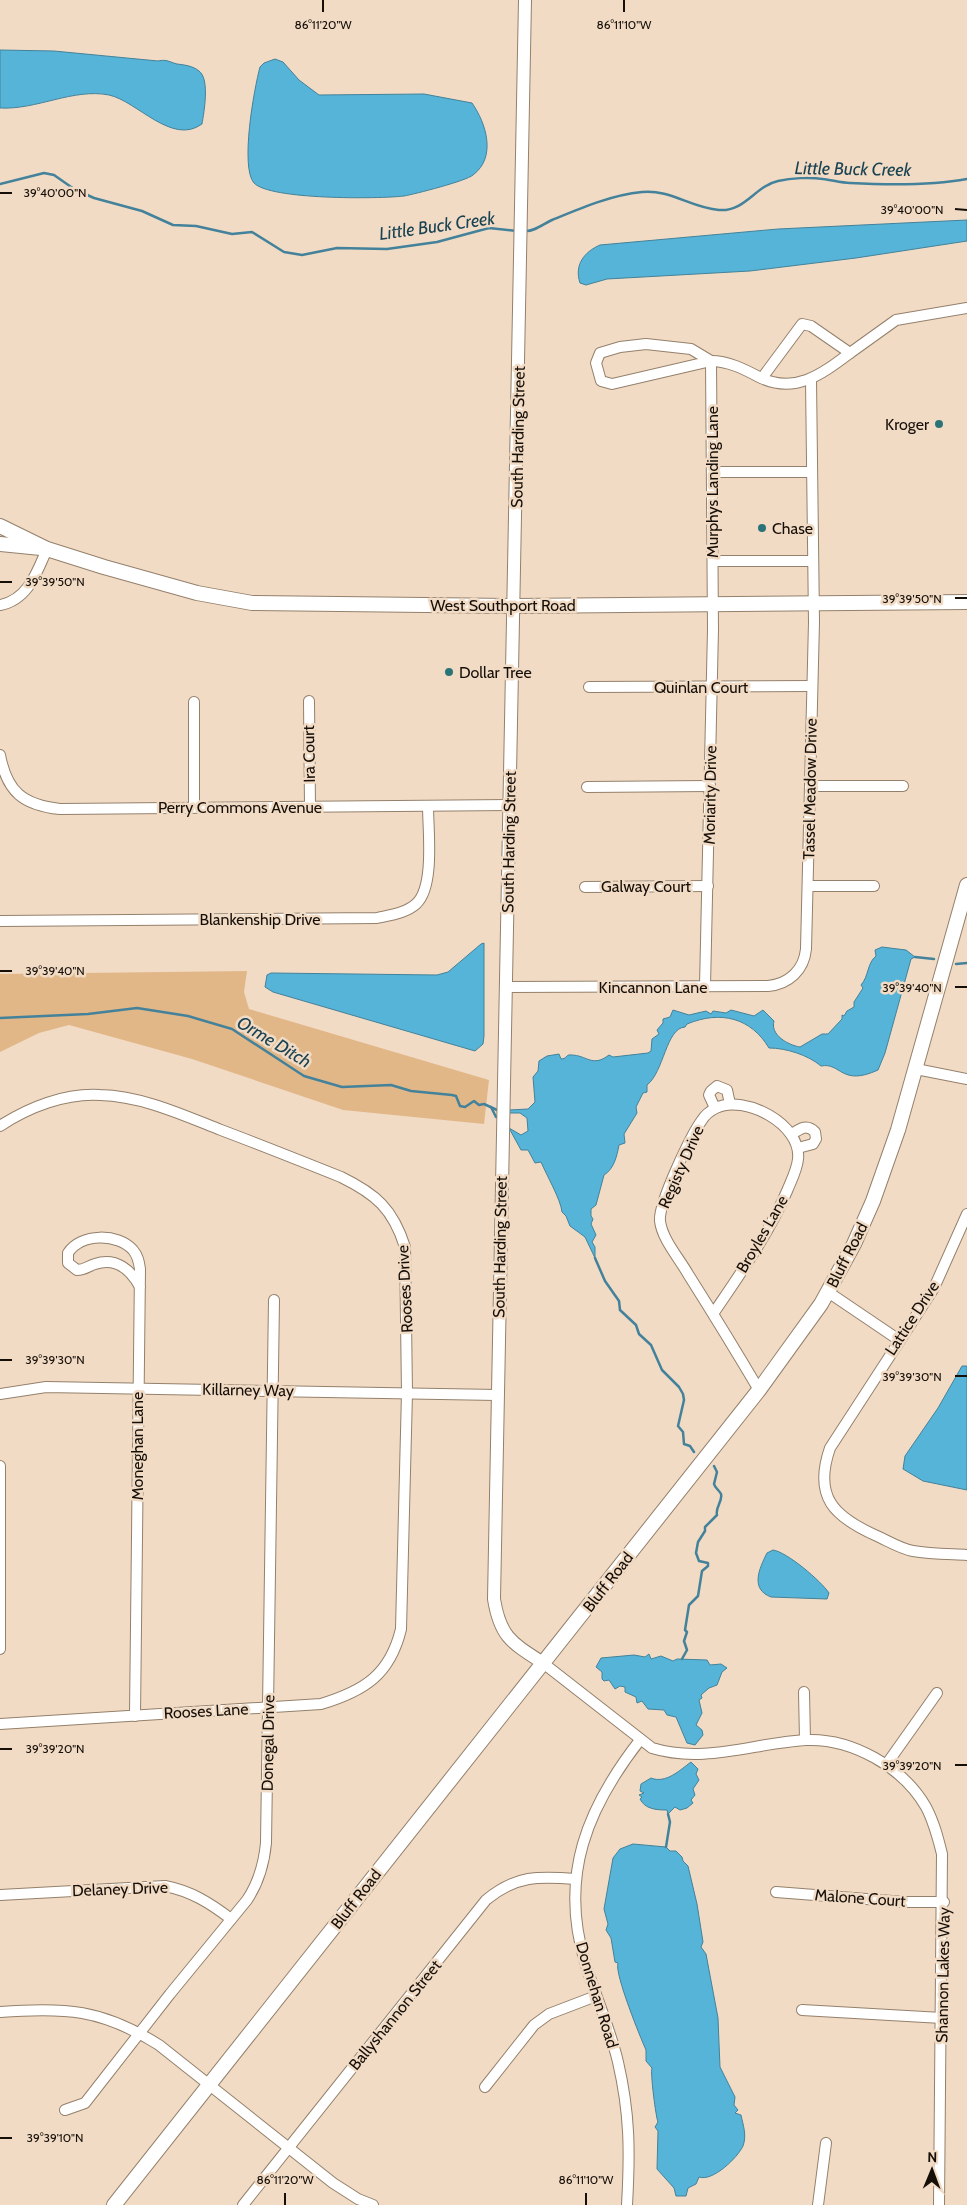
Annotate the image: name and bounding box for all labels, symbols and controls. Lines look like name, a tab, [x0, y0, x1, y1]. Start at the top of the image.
text: 86°11'20"W	[294, 17, 352, 32]
text: 86°11'10"W	[597, 17, 652, 32]
water label: Little Buck Creek	[794, 157, 913, 181]
text: 39°40'00"N	[24, 185, 86, 200]
text: 39°40'00"N	[881, 202, 943, 217]
water label: Little Buck Creek	[378, 207, 498, 245]
street label: South Harding Street	[507, 365, 529, 508]
street label: Murphys Landing Lane	[703, 406, 722, 558]
place label: Kroger	[885, 415, 930, 434]
marker: Kroger	[933, 418, 945, 430]
place label: Chase	[772, 519, 813, 538]
marker: Chase	[756, 522, 768, 534]
text: 39°39'50"N	[25, 574, 85, 589]
text: 39°39'50"N	[882, 591, 942, 606]
street label: West Southport Road	[430, 596, 576, 615]
place label: Dollar Tree	[459, 663, 532, 682]
marker: Dollar Tree	[443, 666, 455, 678]
street label: Quinlan Court	[654, 678, 749, 697]
street label: Tassel Meadow Drive	[799, 718, 821, 860]
street label: Ira Court	[299, 725, 319, 783]
street label: Moriarity Drive	[700, 745, 720, 845]
street label: South Harding Street	[498, 770, 520, 913]
street label: Perry Commons Avenue	[158, 798, 322, 817]
street label: Galway Court	[601, 877, 692, 896]
street label: Blankenship Drive	[200, 910, 320, 929]
text: 39°39'40"N	[25, 963, 85, 978]
street label: Kincannon Lane	[599, 978, 707, 997]
text: 39°39'40"N	[882, 980, 942, 995]
water label: Orme Ditch	[233, 1011, 315, 1073]
street label: Registy Drive	[654, 1123, 708, 1211]
street label: South Harding Street	[489, 1175, 511, 1318]
street label: Broyles Lane	[732, 1192, 792, 1276]
street label: Bluff Road	[823, 1219, 871, 1291]
street label: Rooses Drive	[393, 1245, 417, 1333]
street label: Lattice Drive	[881, 1277, 943, 1359]
text: 39°39'30"N	[25, 1352, 85, 1367]
text: 39°39'30"N	[882, 1369, 942, 1384]
street label: Killarney Way	[202, 1380, 294, 1400]
street label: Moneghan Lane	[128, 1392, 147, 1500]
street label: Bluff Road	[579, 1548, 637, 1616]
street label: Donegal Drive	[258, 1695, 278, 1791]
street label: Rooses Lane	[163, 1699, 249, 1723]
text: 39°39'20"N	[25, 1741, 85, 1756]
text: 39°39'20"N	[882, 1758, 942, 1773]
street label: Bluff Road	[327, 1865, 385, 1933]
street label: Delaney Drive	[72, 1878, 168, 1900]
street label: Malone Court	[814, 1885, 907, 1911]
street label: Shannon Lakes Way	[932, 1907, 954, 2043]
street label: Donnehan Road	[572, 1940, 622, 2050]
street label: Ballyshannon Street	[345, 1956, 446, 2074]
text: 39°39'10"N	[27, 2130, 83, 2145]
north arrow	[907, 2145, 957, 2195]
text: N	[927, 2148, 937, 2166]
text: 86°11'20"W	[256, 2172, 314, 2187]
text: 86°11'10"W	[559, 2172, 614, 2187]

